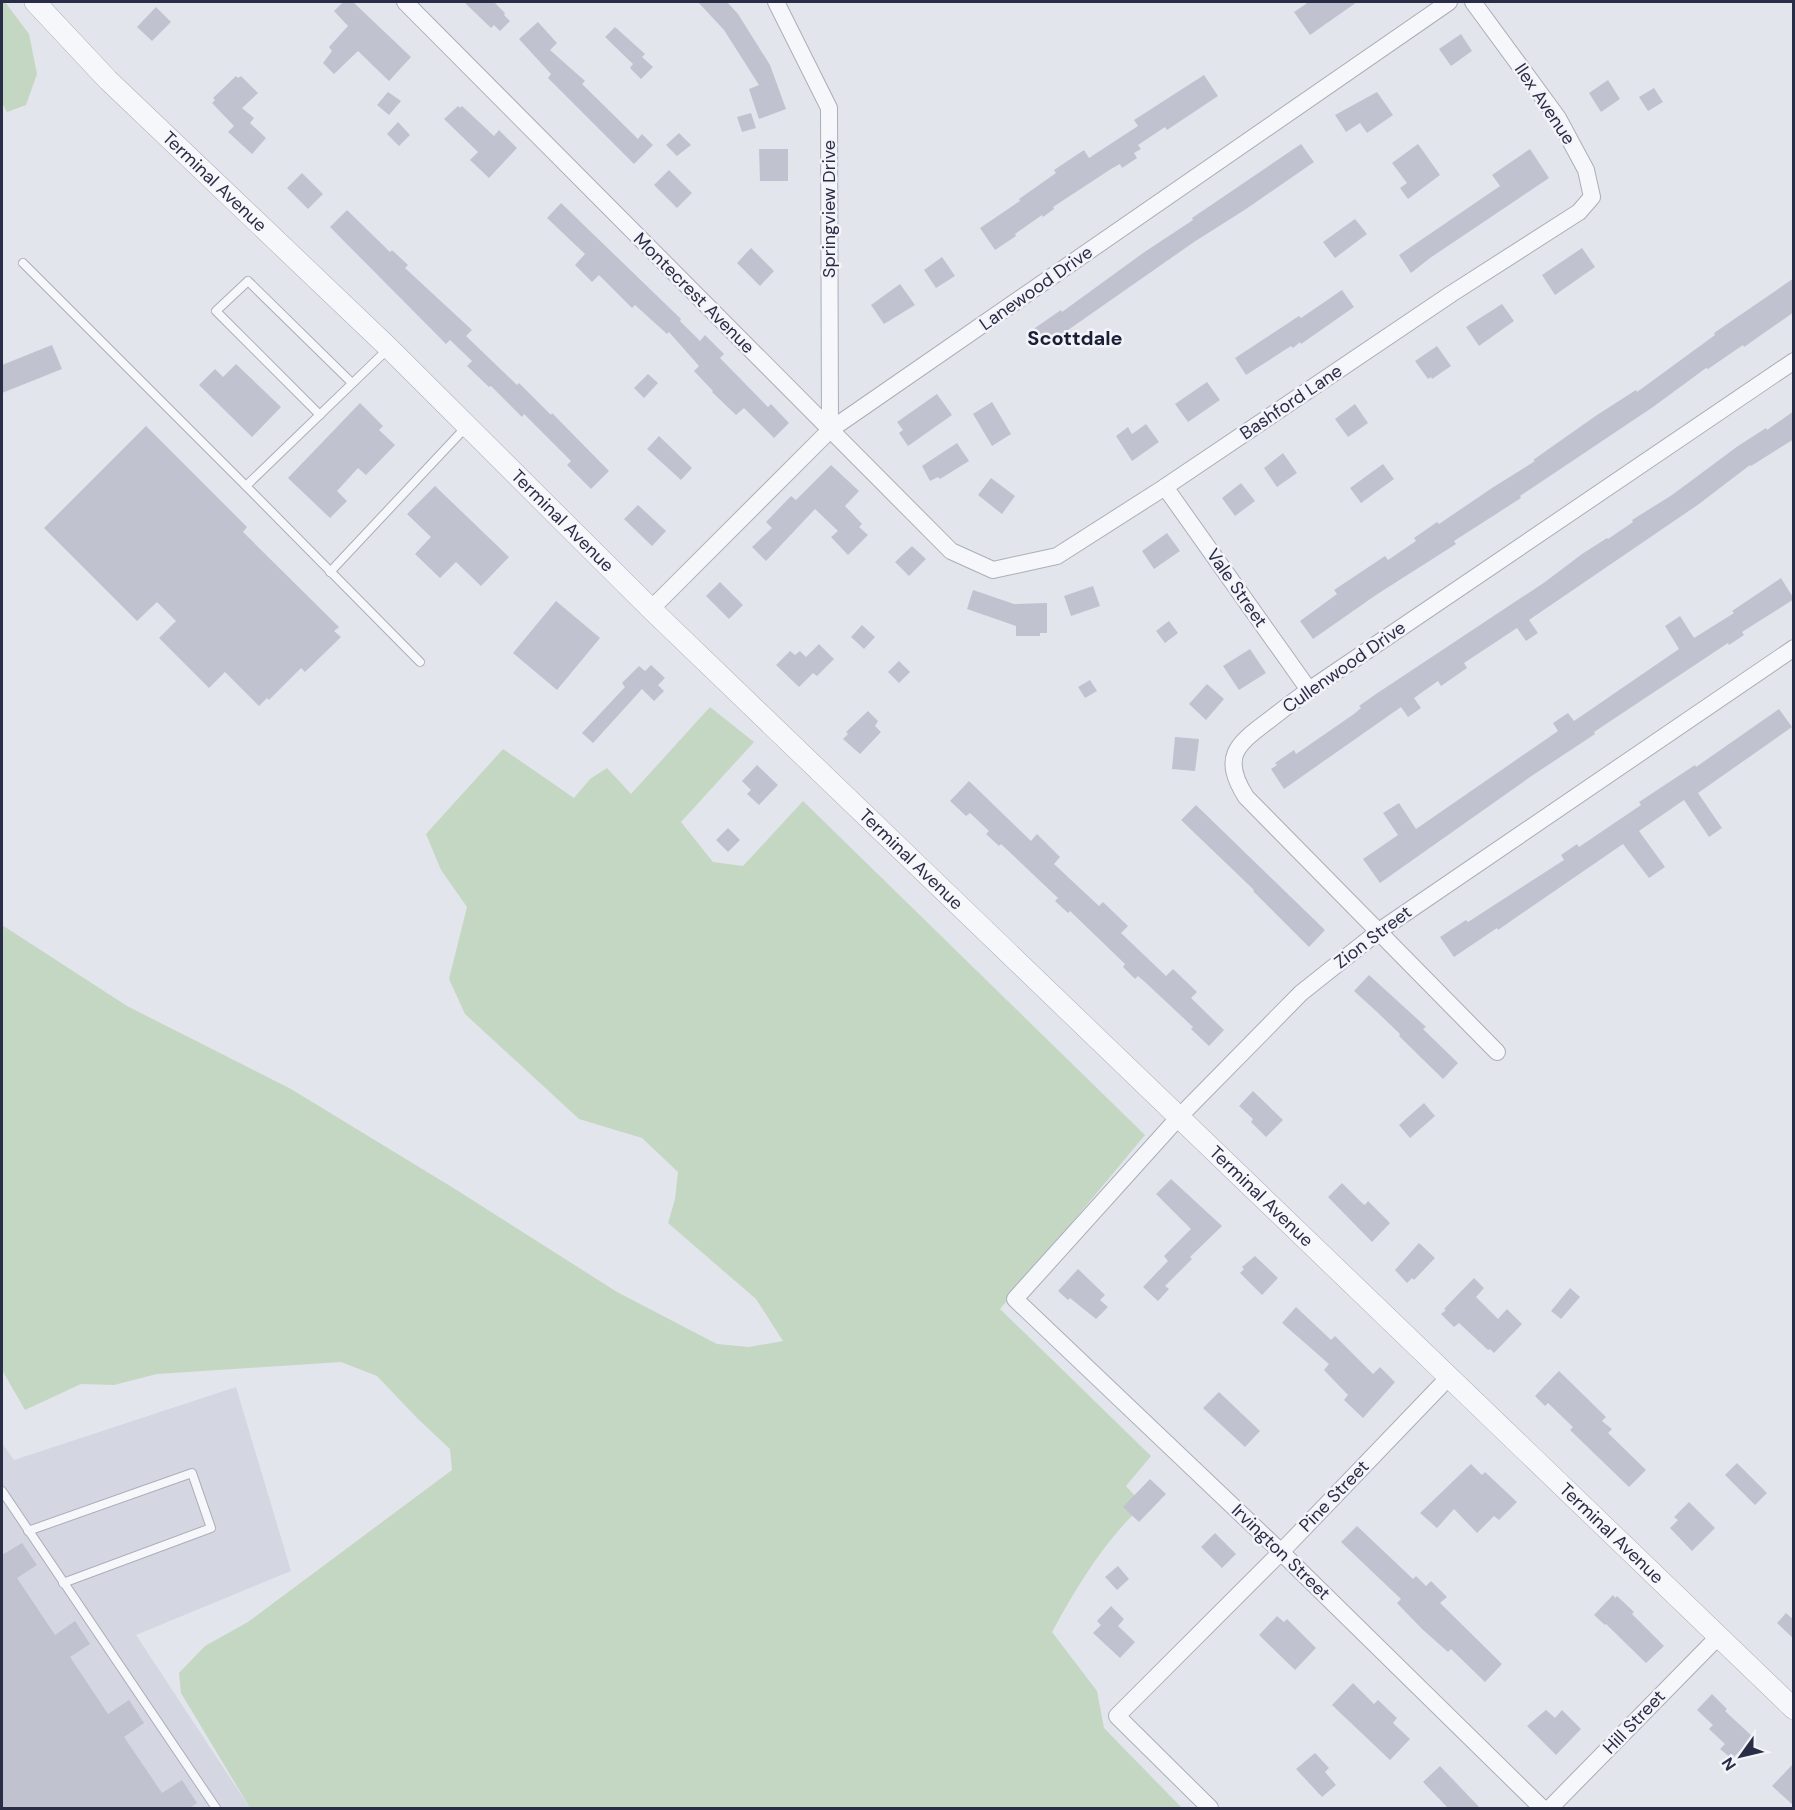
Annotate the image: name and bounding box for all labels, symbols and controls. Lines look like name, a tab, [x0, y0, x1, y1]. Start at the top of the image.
street label: Ilex Avenue	[1509, 59, 1581, 149]
street label: Terminal Avenue	[157, 126, 272, 237]
street label: Springview Drive	[817, 140, 841, 278]
street label: Montecrest Avenue	[628, 227, 760, 359]
street label: Lanewood Drive	[975, 240, 1097, 336]
district label: Scottdale	[1027, 325, 1123, 351]
street label: Bashford Lane	[1235, 359, 1347, 445]
street label: Terminal Avenue	[506, 464, 619, 577]
street label: Vale Street	[1201, 544, 1273, 632]
street label: Cullenwood Drive	[1278, 616, 1410, 718]
street label: Terminal Avenue	[854, 804, 968, 915]
street label: Zion Street	[1329, 900, 1417, 974]
street label: Terminal Avenue	[1204, 1141, 1319, 1252]
street label: Pine Street	[1294, 1455, 1374, 1537]
street label: Terminal Avenue	[1554, 1478, 1669, 1589]
street label: Irvington Street	[1226, 1499, 1336, 1605]
street label: Hill Street	[1597, 1685, 1671, 1759]
north arrow	[1711, 1726, 1771, 1786]
text: N	[1717, 1753, 1741, 1775]

